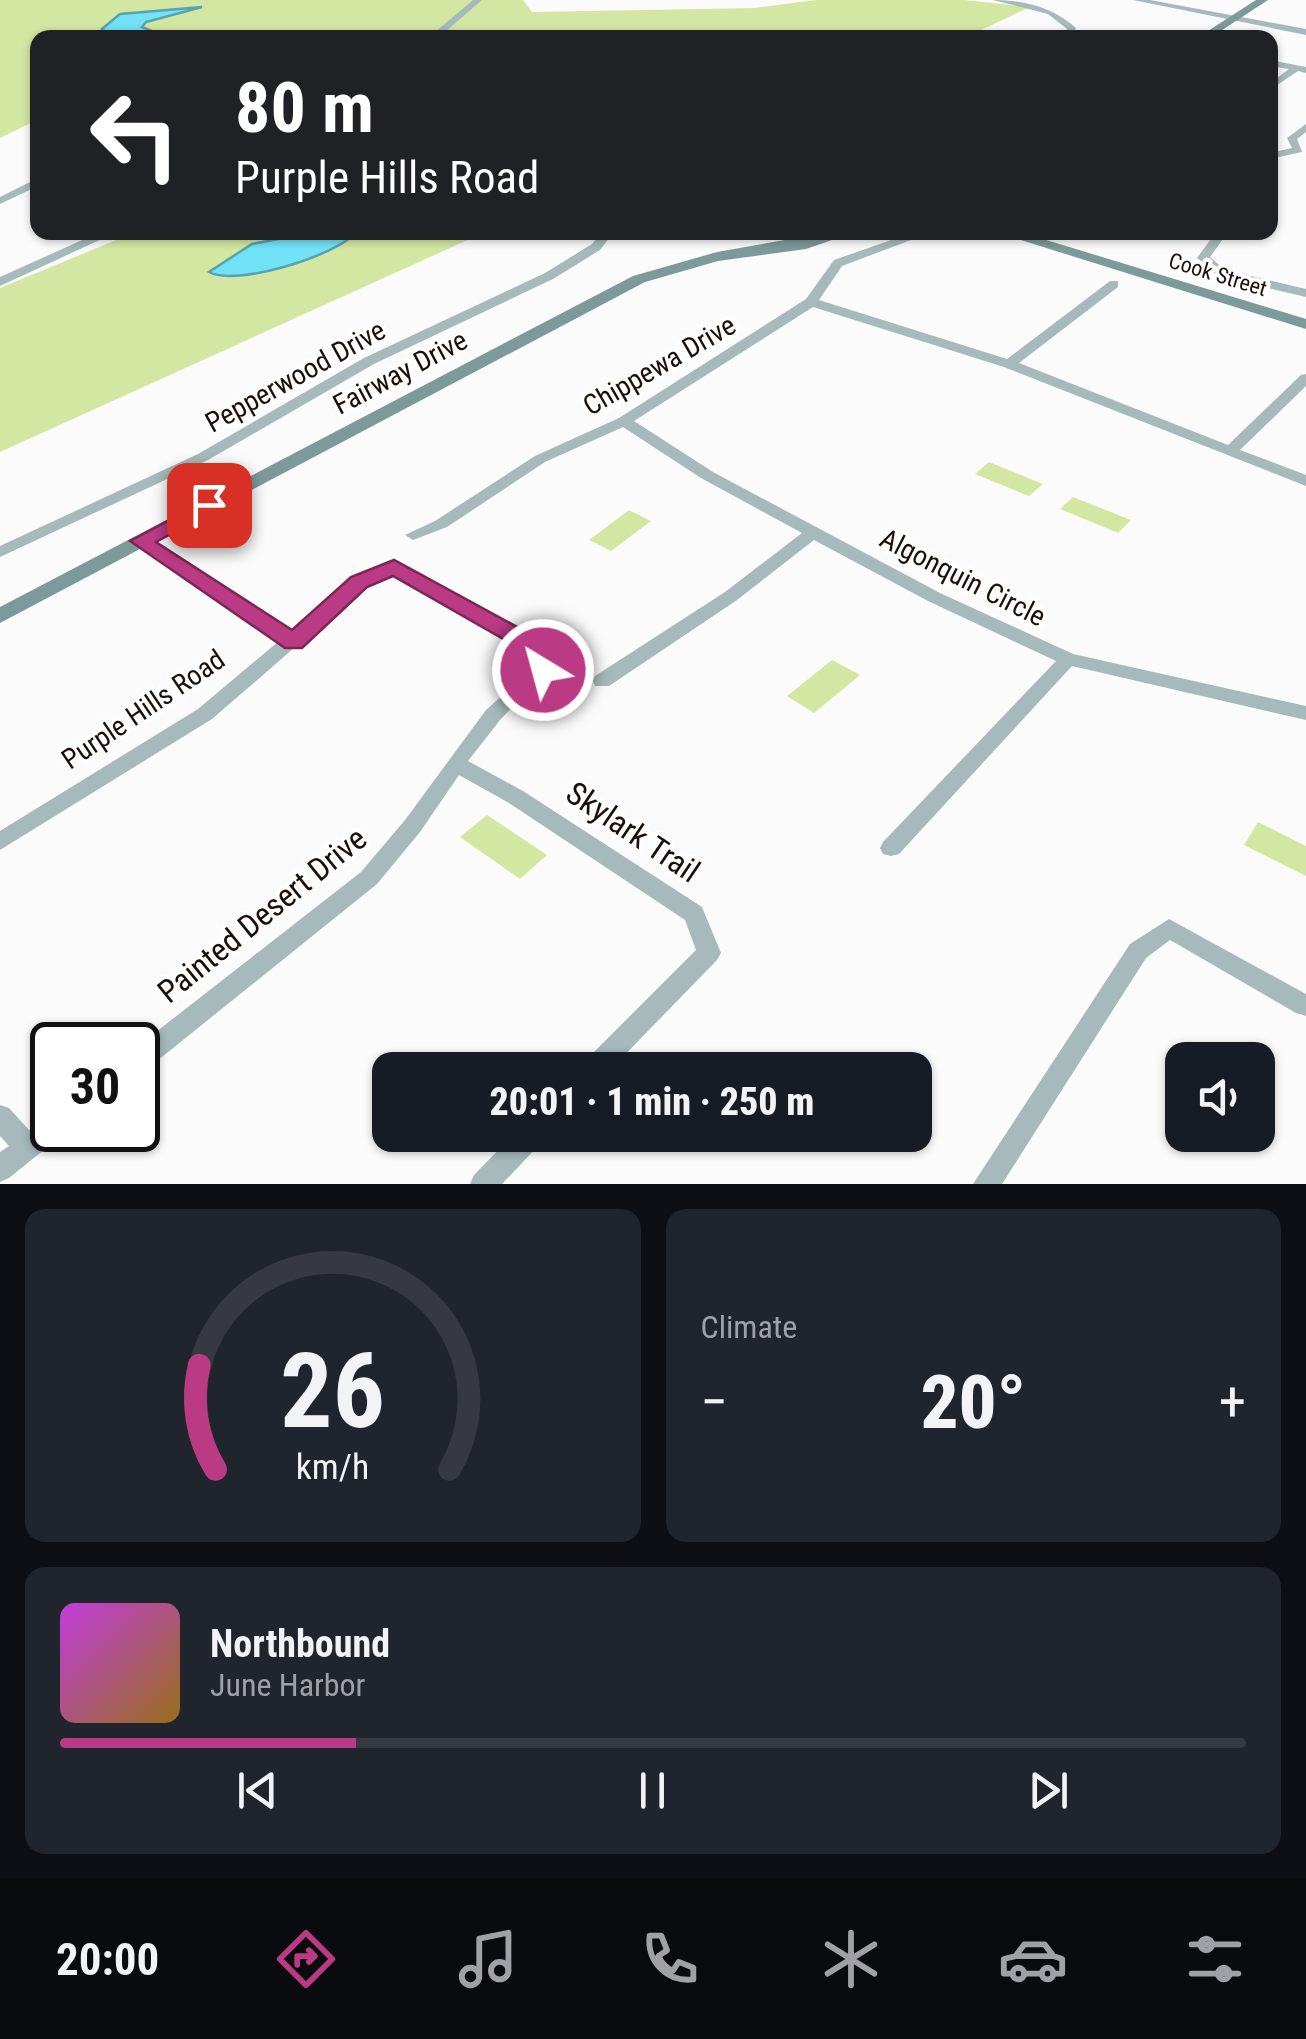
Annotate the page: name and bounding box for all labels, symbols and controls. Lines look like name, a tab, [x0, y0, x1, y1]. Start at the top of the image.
text: 80 m	[235, 67, 374, 149]
icon: left	[70, 70, 200, 200]
text: Purple Hills Road	[235, 151, 539, 204]
street label: Cook Street	[1166, 248, 1270, 301]
street label: Chippewa Drive	[577, 309, 741, 422]
street label: Pepperwood Drive	[200, 313, 391, 439]
street label: Fairway Drive	[328, 323, 473, 422]
pin	[167, 463, 252, 548]
icon: arrive	[182, 478, 237, 533]
street label: Algonquin Circle	[875, 522, 1051, 633]
position arrow	[491, 618, 595, 722]
street label: Purple Hills Road	[56, 643, 231, 776]
street label: Skylark Trail	[559, 774, 707, 890]
street label: Painted Desert Drive	[150, 819, 374, 1011]
speed limit sign: 30	[30, 1022, 160, 1152]
map controls	[1165, 1042, 1275, 1152]
button: sound	[1165, 1042, 1275, 1152]
text: 20:01 · 1 min · 250 m	[490, 1080, 814, 1124]
text: Climate	[701, 1308, 797, 1346]
text: 26	[280, 1331, 385, 1452]
text: 20°	[920, 1358, 1026, 1446]
text: −	[701, 1370, 728, 1434]
text: +	[1219, 1370, 1246, 1434]
text: km/h	[296, 1446, 370, 1488]
text: Northbound	[210, 1622, 390, 1666]
text: June Harbor	[210, 1666, 365, 1704]
icon: previous	[230, 1763, 285, 1818]
icon: pause	[625, 1763, 680, 1818]
icon: next	[1021, 1763, 1076, 1818]
icon: directions	[271, 1924, 341, 1994]
icon: music	[453, 1924, 523, 1994]
icon: phone	[635, 1924, 705, 1994]
icon: climate	[816, 1924, 886, 1994]
icon: car	[998, 1924, 1068, 1994]
icon: filters	[1180, 1924, 1250, 1994]
text: 20:00	[56, 1933, 159, 1986]

